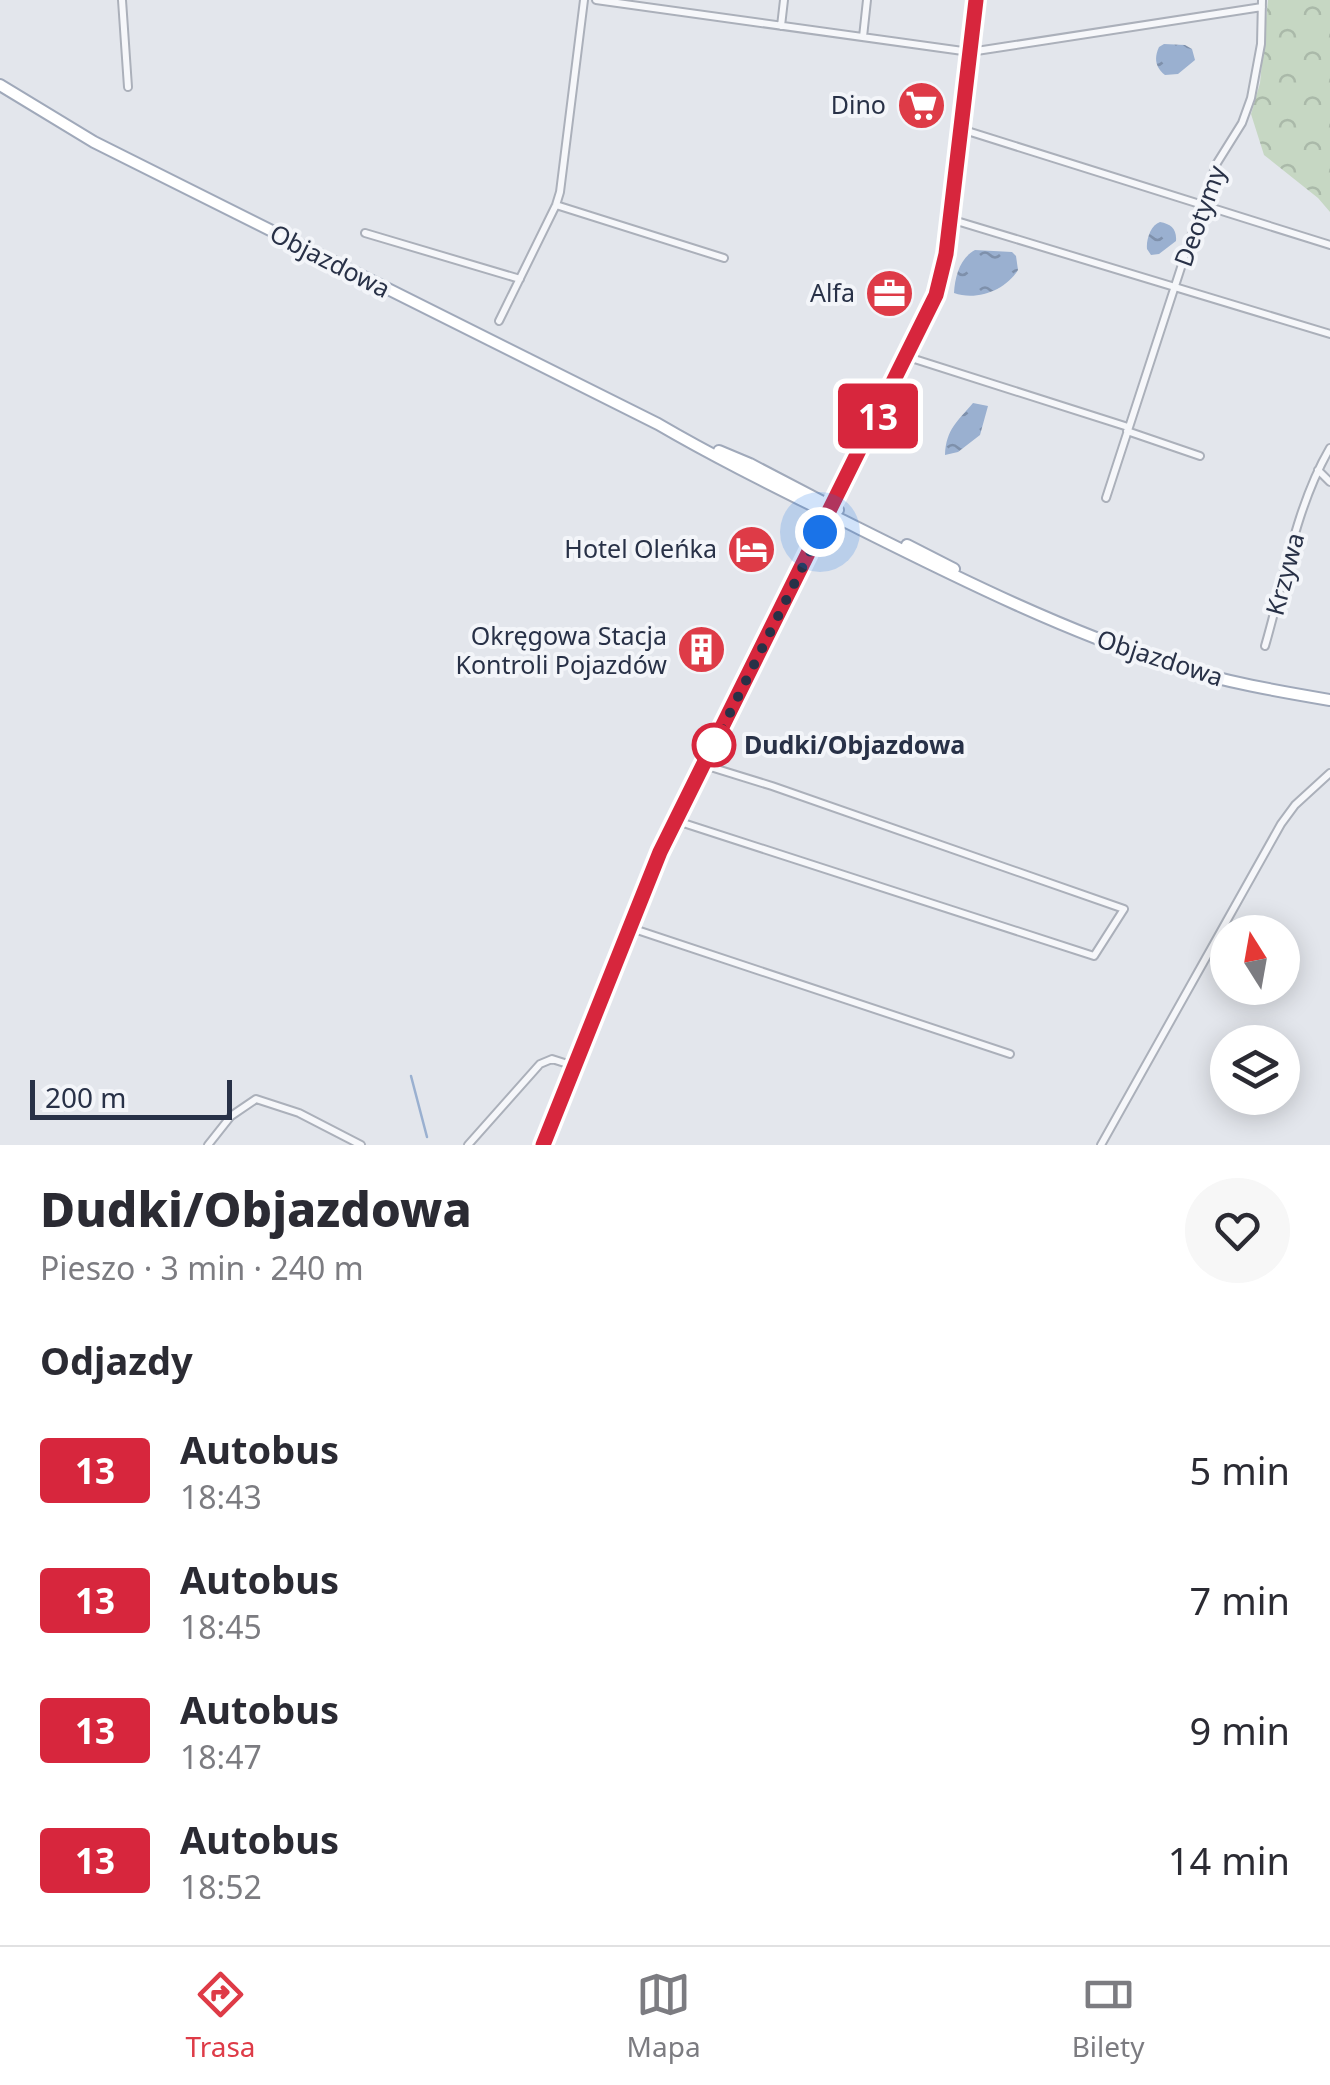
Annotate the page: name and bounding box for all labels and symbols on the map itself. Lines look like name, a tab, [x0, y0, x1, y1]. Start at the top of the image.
supermarket icon: Dino	[895, 79, 947, 131]
place label: Dino	[831, 87, 886, 121]
street label: Deotymy	[1165, 160, 1233, 271]
street label: Objazdowa	[264, 215, 396, 305]
office icon: Alfa	[864, 267, 916, 319]
place label: Alfa	[810, 275, 855, 309]
line badge: 13	[833, 384, 923, 448]
your location	[795, 507, 845, 557]
hotel icon: Hotel Oleńka	[726, 523, 778, 575]
street label: Krzywa	[1257, 529, 1311, 619]
place label: Hotel Oleńka	[564, 531, 717, 565]
place label: Okręgowa Stacja Kontroli Pojazdów	[455, 618, 667, 681]
street label: Objazdowa	[1093, 621, 1228, 693]
building icon: Okręgowa Stacja Kontroli Pojazdów	[676, 624, 728, 676]
marker: Dudki/Objazdowa	[693, 724, 735, 766]
place label: Dudki/Objazdowa	[744, 727, 965, 761]
north arrow	[1210, 915, 1300, 1005]
scale bar	[30, 1075, 232, 1120]

